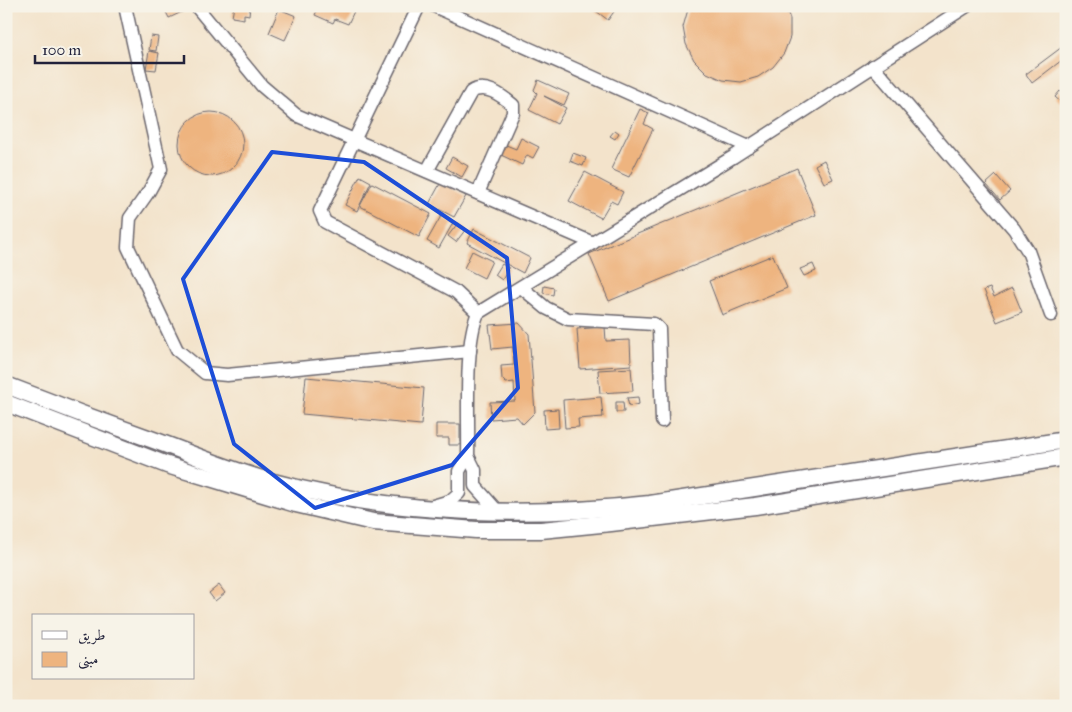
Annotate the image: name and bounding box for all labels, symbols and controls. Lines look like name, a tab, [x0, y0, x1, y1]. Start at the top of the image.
scale bar	[35, 32, 184, 64]
text: 100 m	[42, 41, 82, 59]
legend	[32, 614, 195, 680]
text: طريق	[78, 626, 105, 645]
text: مبنى	[78, 650, 98, 670]

